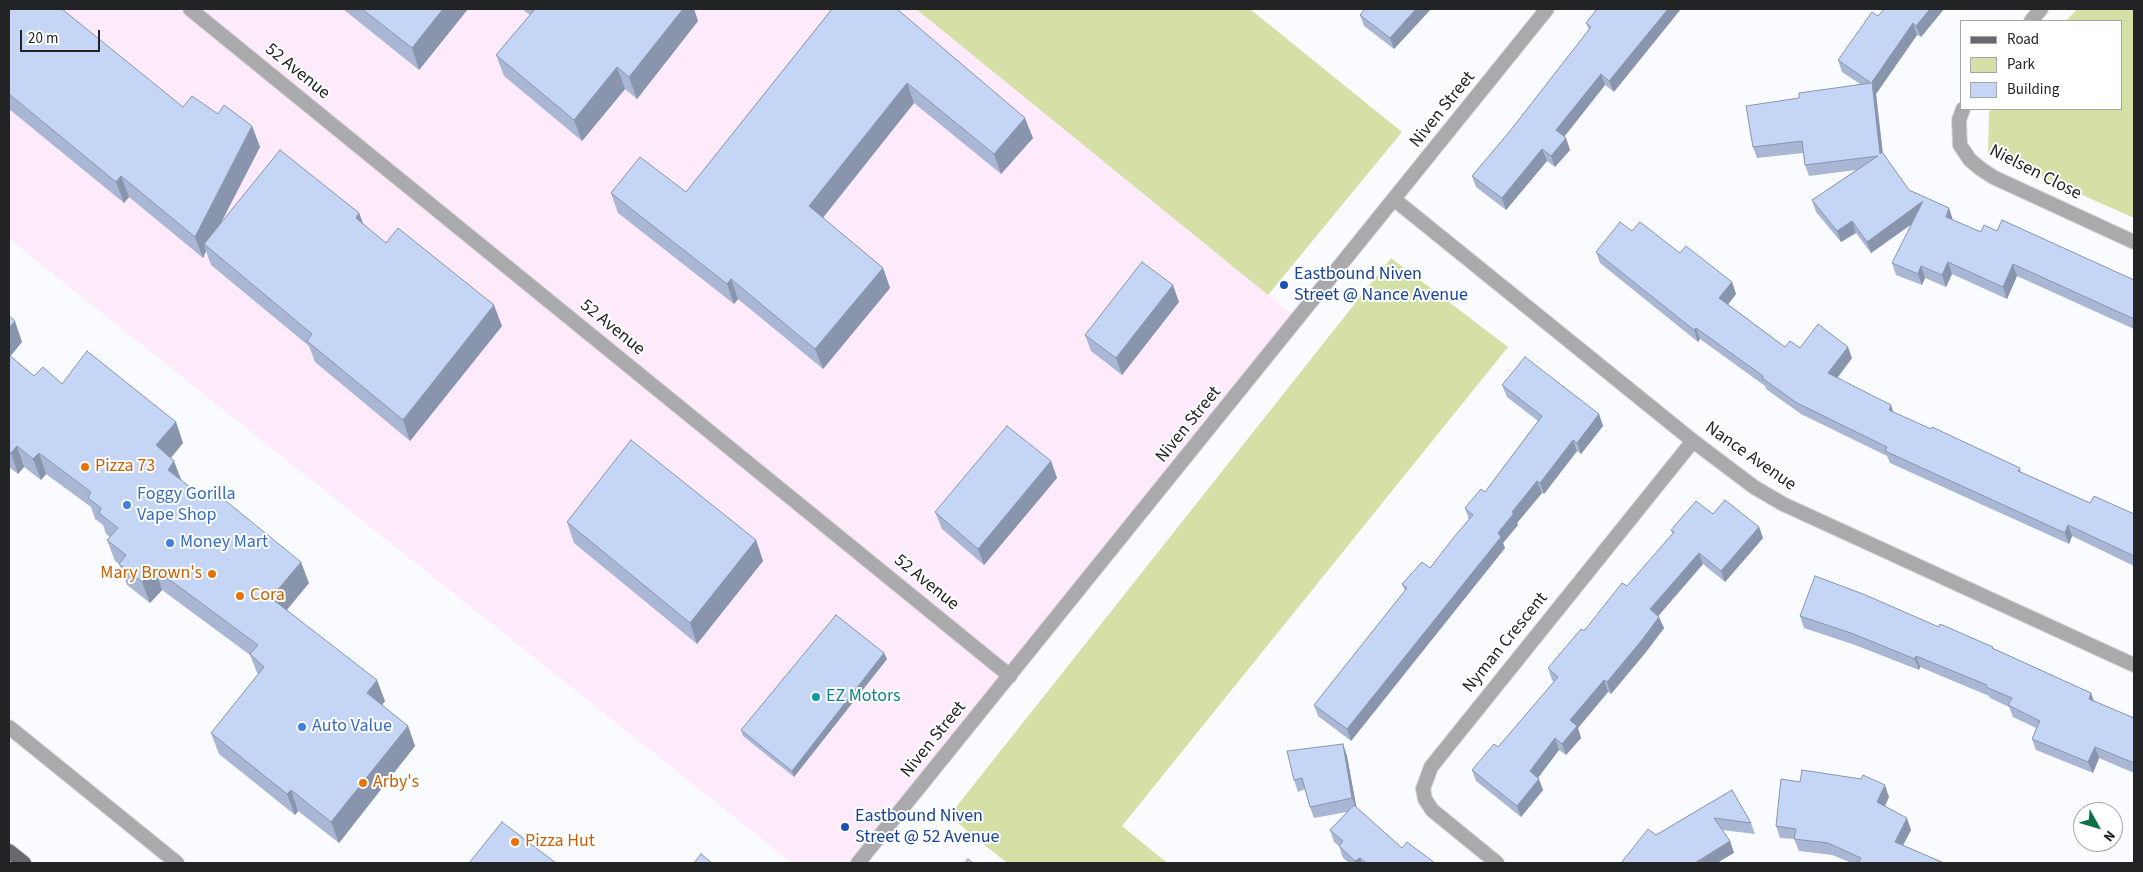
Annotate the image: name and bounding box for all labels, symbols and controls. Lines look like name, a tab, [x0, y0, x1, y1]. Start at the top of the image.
scale bar	[22, 20, 102, 52]
legend	[1960, 20, 2123, 110]
text: 20 m	[28, 28, 58, 49]
text: Road	[2007, 29, 2039, 50]
street label: 52 Avenue	[260, 39, 334, 105]
text: Park	[2007, 54, 2035, 75]
street label: Niven Street	[1406, 67, 1480, 153]
text: Building	[2007, 79, 2059, 100]
street label: Nielsen Close	[1985, 141, 2085, 205]
place label: Eastbound Niven Street @ Nance Avenue	[1294, 264, 1468, 306]
marker: Eastbound Niven Street @ Nance Avenue	[1278, 279, 1290, 291]
street label: 52 Avenue	[575, 295, 649, 361]
street label: Niven Street	[1152, 382, 1226, 468]
street label: Nance Avenue	[1700, 418, 1800, 496]
place label: Pizza 73	[95, 456, 155, 478]
marker: Pizza 73	[79, 461, 91, 473]
place label: Foggy Gorilla Vape Shop	[137, 484, 236, 526]
marker: Foggy Gorilla Vape Shop	[121, 499, 133, 511]
place label: Money Mart	[180, 532, 268, 554]
marker: Money Mart	[164, 537, 176, 549]
street label: 52 Avenue	[889, 550, 963, 616]
place label: Mary Brown's	[100, 563, 202, 585]
marker: Mary Brown's	[206, 568, 218, 580]
place label: Cora	[250, 585, 285, 607]
street label: Nyman Crescent	[1459, 588, 1553, 698]
marker: Cora	[234, 590, 246, 602]
place label: EZ Motors	[826, 686, 901, 708]
marker: EZ Motors	[810, 691, 822, 703]
street label: Niven Street	[897, 697, 971, 783]
place label: Auto Value	[312, 716, 392, 738]
marker: Auto Value	[296, 721, 308, 733]
place label: Arby's	[373, 772, 419, 794]
marker: Arby's	[357, 777, 369, 789]
north arrow	[2073, 802, 2123, 852]
place label: Eastbound Niven Street @ 52 Avenue	[855, 806, 1000, 849]
marker: Eastbound Niven Street @ 52 Avenue	[839, 821, 851, 833]
text: N	[2098, 826, 2120, 846]
place label: Pizza Hut	[525, 831, 595, 853]
marker: Pizza Hut	[509, 836, 521, 848]

